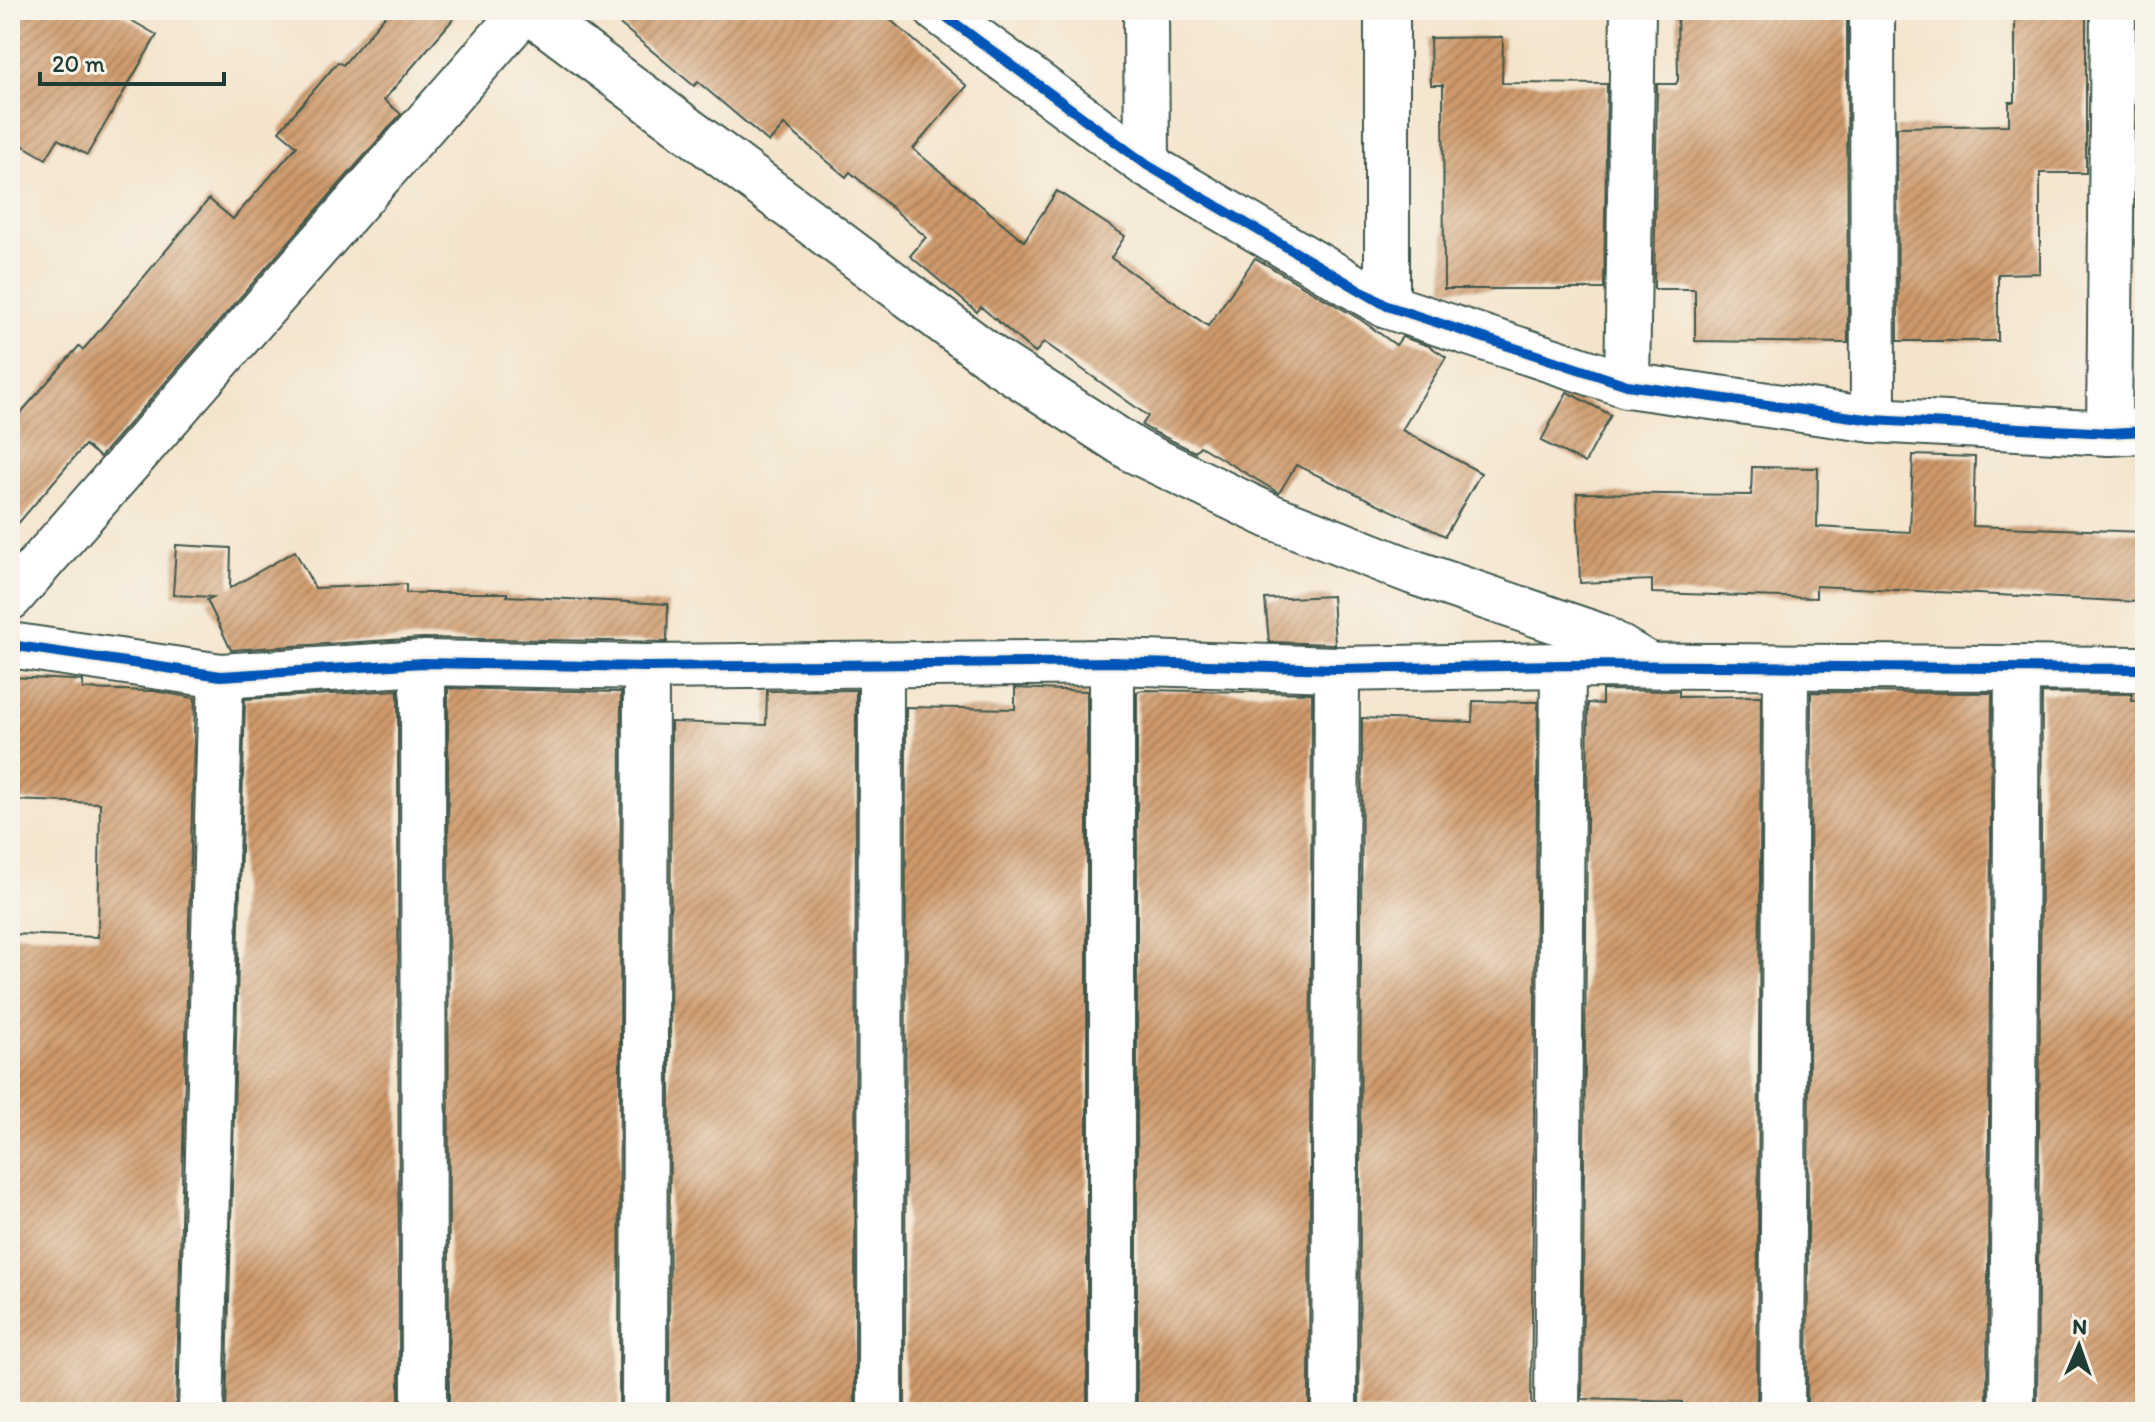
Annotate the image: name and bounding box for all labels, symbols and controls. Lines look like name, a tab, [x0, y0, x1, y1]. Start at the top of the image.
scale bar	[40, 36, 224, 86]
text: 20 m	[52, 49, 105, 78]
north arrow	[2039, 1306, 2119, 1386]
text: N	[2072, 1313, 2088, 1340]

